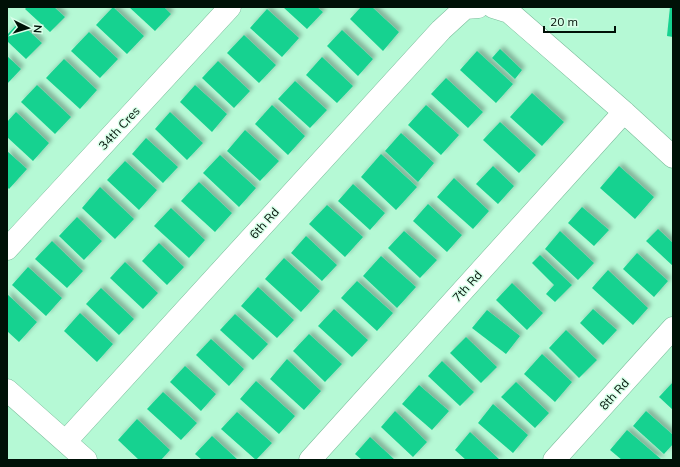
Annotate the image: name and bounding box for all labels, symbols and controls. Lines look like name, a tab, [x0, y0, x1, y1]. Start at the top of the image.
north arrow	[8, 8, 48, 48]
scale bar	[544, 8, 615, 34]
text: 20 m	[550, 14, 578, 29]
text: N	[31, 24, 45, 34]
street label: 34th Cres	[95, 103, 143, 153]
street label: 6th Rd	[246, 204, 282, 242]
street label: 7th Rd	[449, 267, 485, 305]
street label: 8th Rd	[596, 375, 632, 413]

